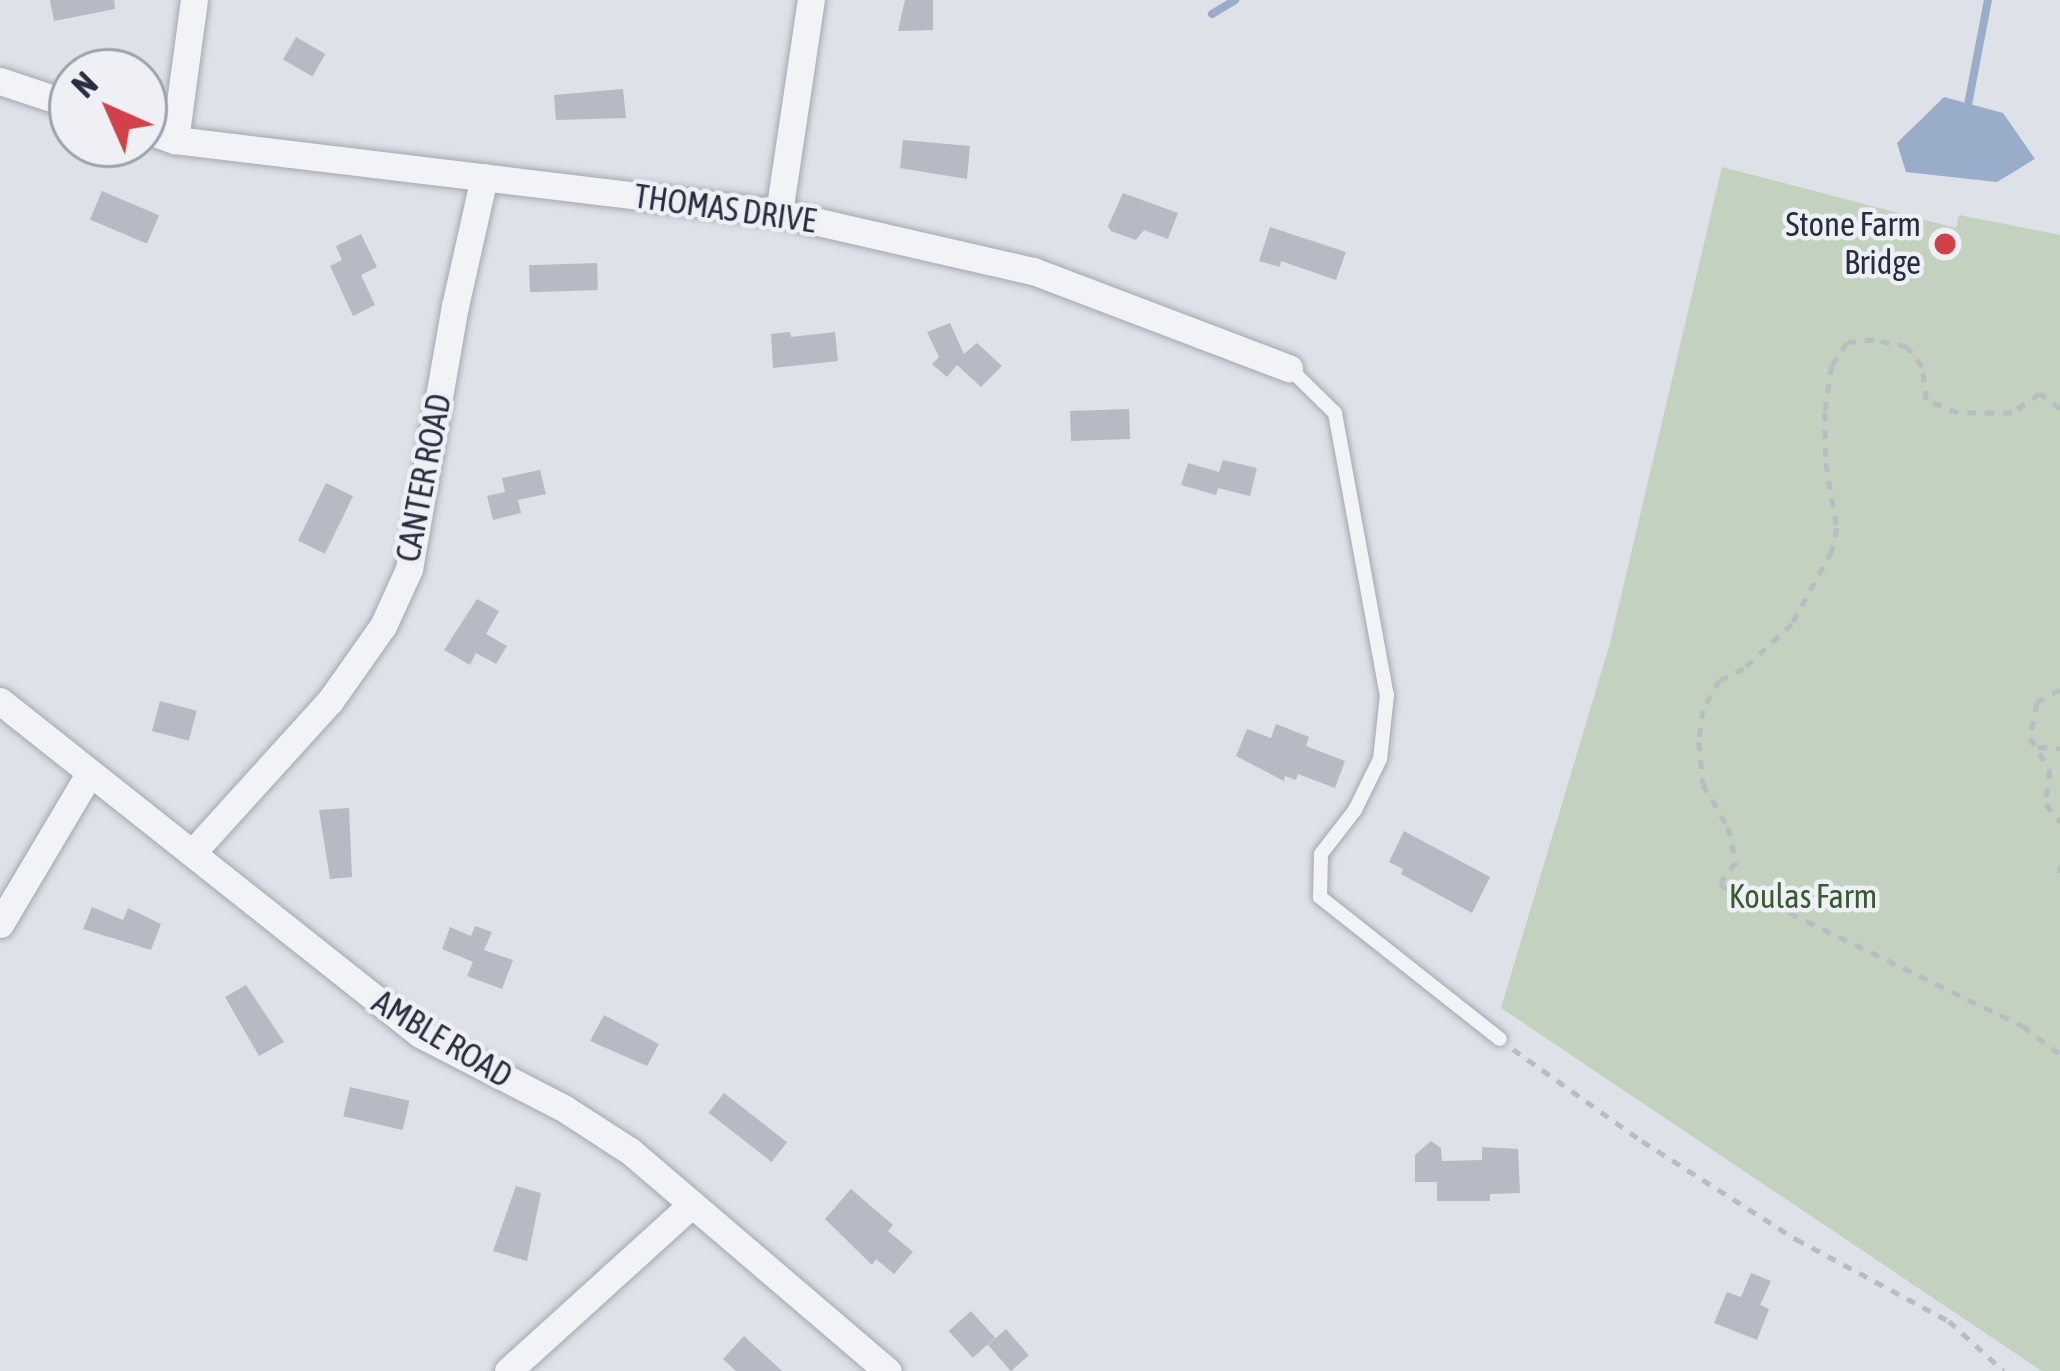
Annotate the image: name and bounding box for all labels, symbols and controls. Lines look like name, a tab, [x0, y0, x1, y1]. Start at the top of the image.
north arrow	[48, 48, 168, 168]
text: N	[64, 64, 105, 105]
street label: THOMAS DRIVE	[632, 177, 818, 241]
place label: Stone Farm Bridge	[1785, 205, 1921, 283]
marker: Stone Farm Bridge	[1932, 231, 1958, 257]
street label: CANTER ROAD	[388, 391, 460, 565]
park label: Koulas Farm	[1729, 877, 1877, 917]
street label: AMBLE ROAD	[365, 982, 519, 1096]

